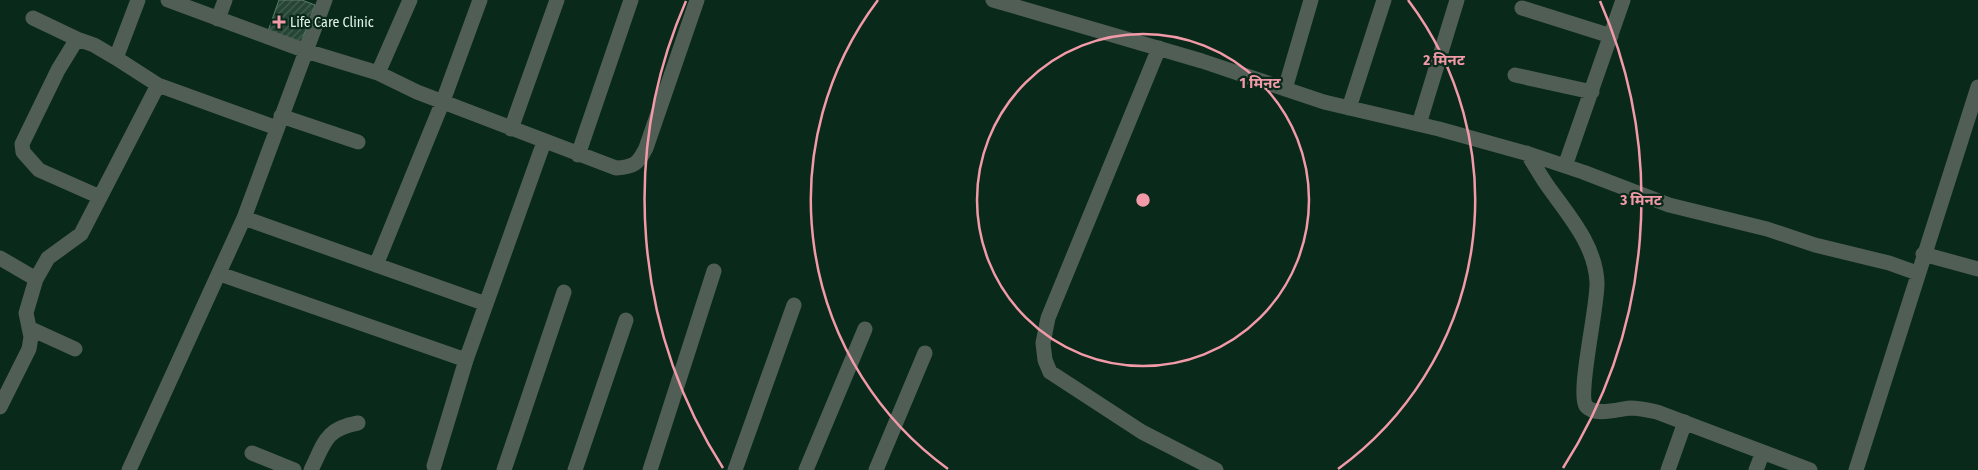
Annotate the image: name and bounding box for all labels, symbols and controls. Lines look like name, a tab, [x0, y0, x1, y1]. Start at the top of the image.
place label: Life Care Clinic	[290, 14, 374, 31]
marker: Life Care Clinic	[272, 15, 286, 29]
text: 2 मिनट	[1422, 51, 1466, 69]
text: 1 मिनट	[1240, 74, 1281, 92]
centre of rings	[1134, 191, 1152, 209]
text: 3 मिनट	[1619, 191, 1663, 209]

